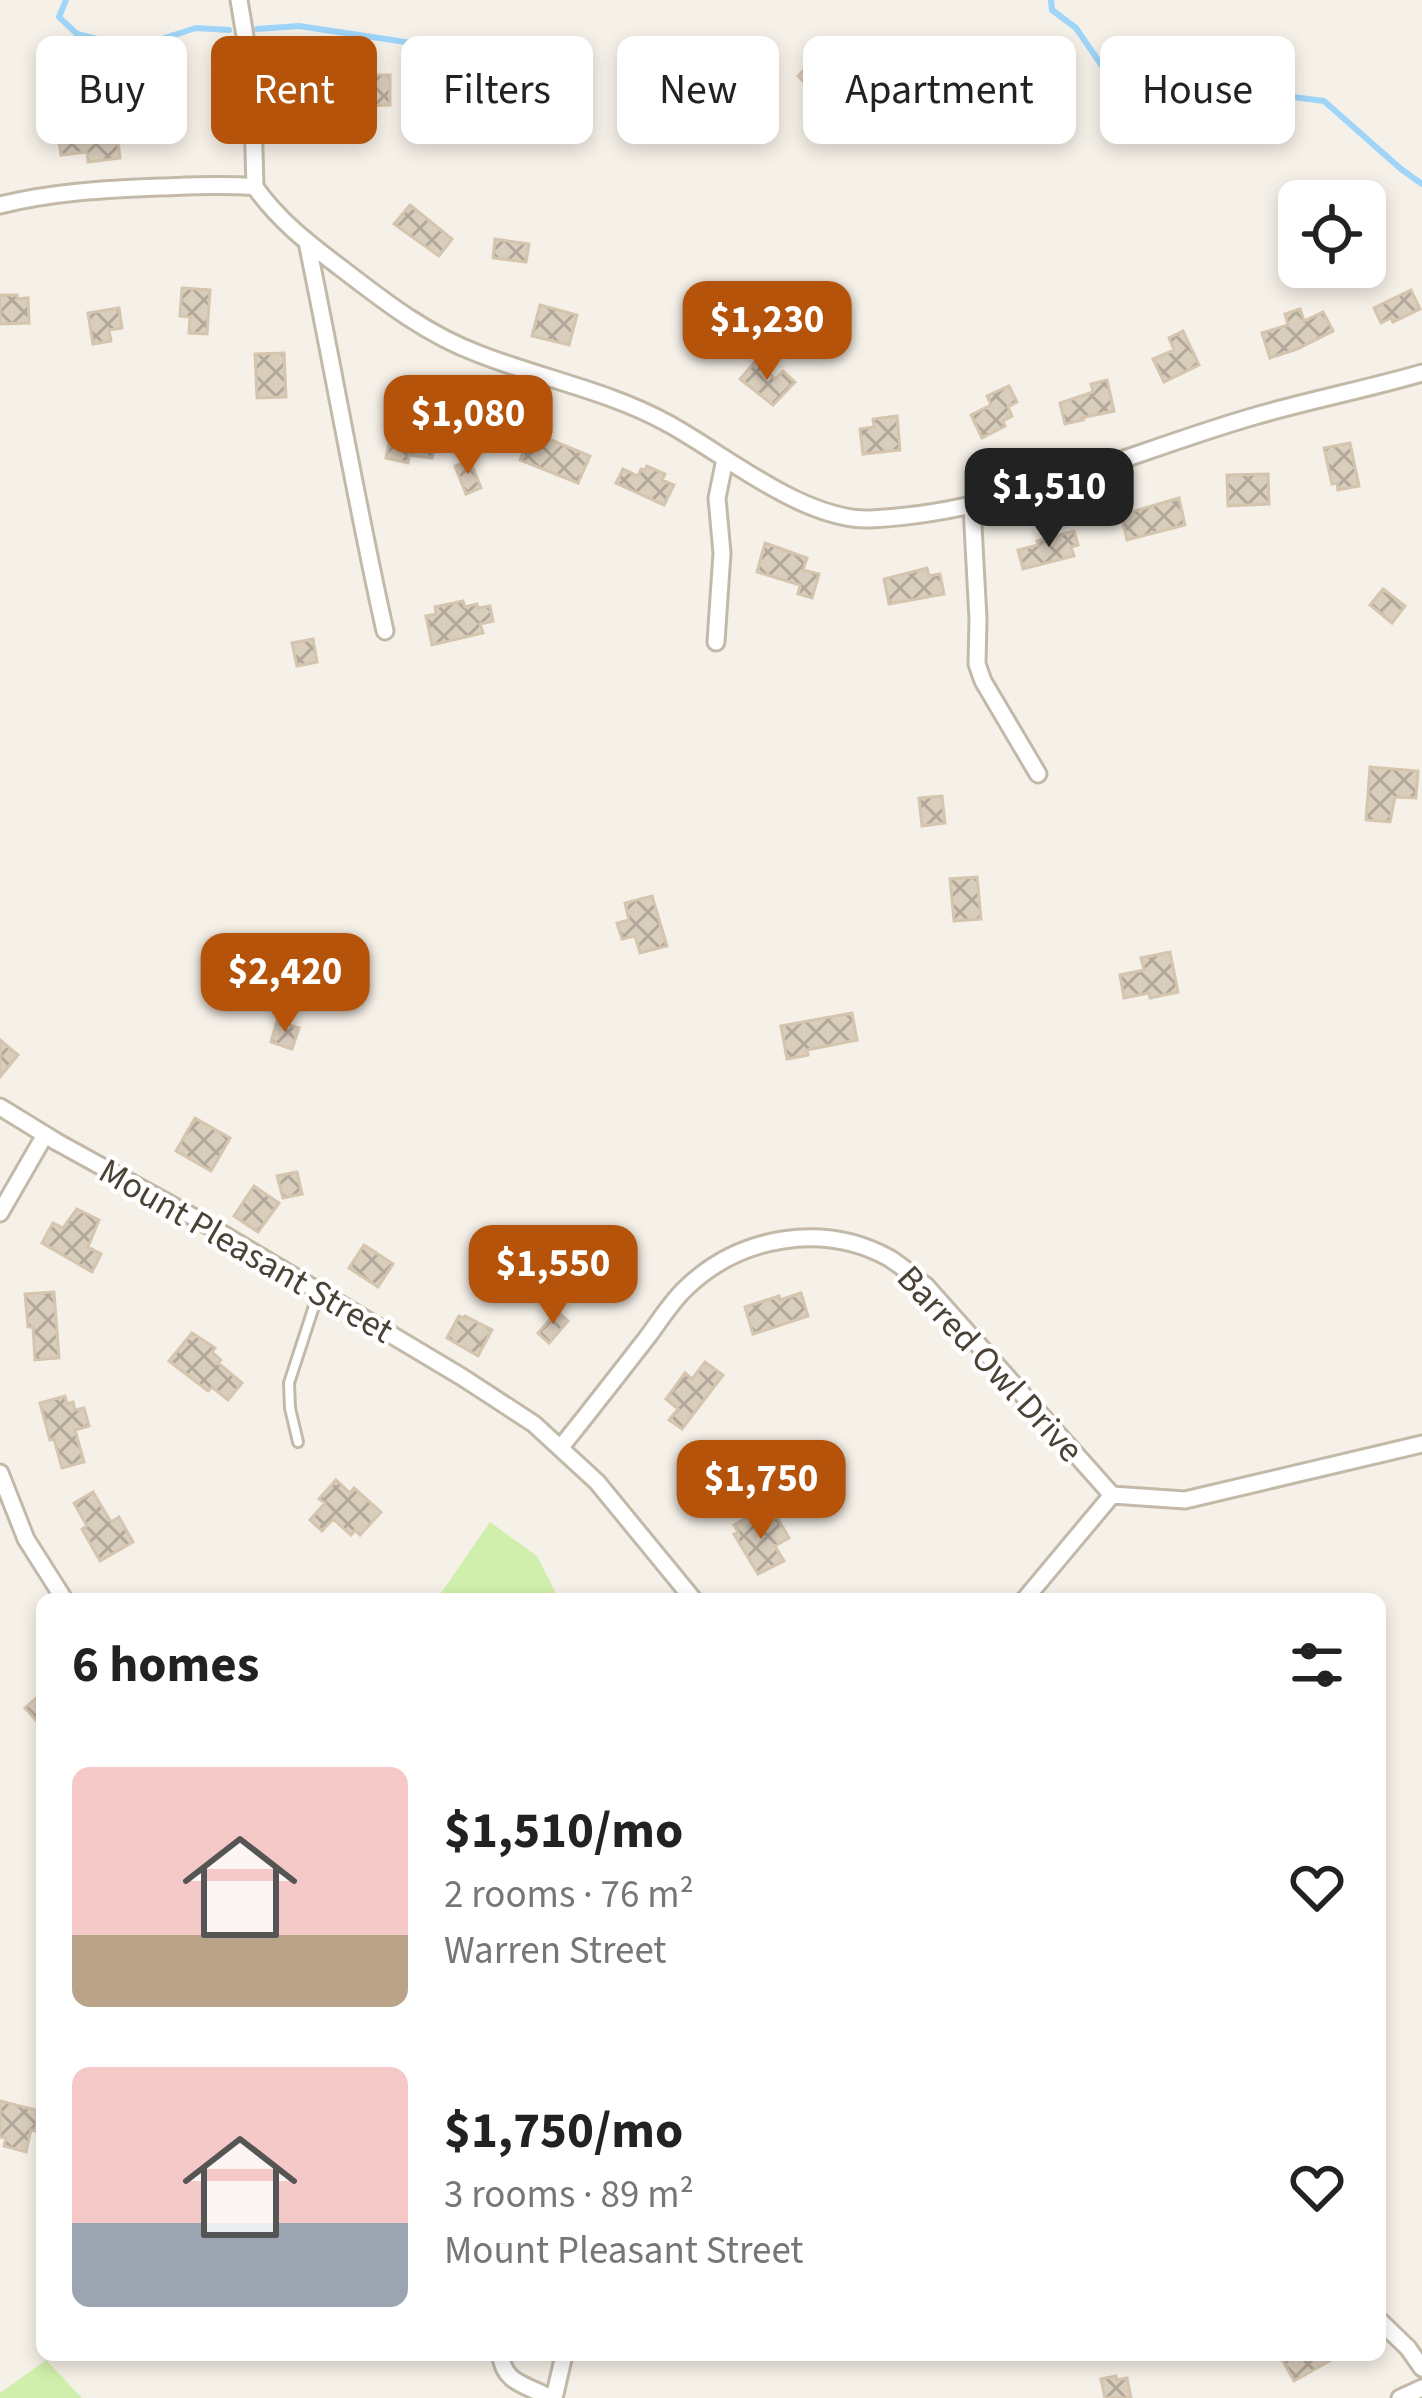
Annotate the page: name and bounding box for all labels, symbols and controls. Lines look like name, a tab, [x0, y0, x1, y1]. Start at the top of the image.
chip: Buy	[36, 36, 187, 144]
chip: Rent	[211, 36, 377, 144]
chip: Filters	[401, 36, 593, 144]
chip: New	[617, 36, 779, 144]
chip: Apartment	[803, 36, 1076, 144]
chip: House	[1100, 36, 1295, 144]
map controls	[1278, 180, 1386, 288]
button: locate	[1278, 180, 1386, 288]
pin: $1,230	[669, 281, 865, 383]
text: $1,230	[710, 292, 824, 348]
pin: $1,080	[370, 375, 566, 477]
text: $1,080	[411, 386, 525, 442]
pin: $1,510	[951, 448, 1147, 550]
text: $1,510	[992, 459, 1106, 515]
pin: $2,420	[187, 933, 383, 1035]
text: $2,420	[228, 944, 342, 1000]
street label: Mount Pleasant Street	[90, 1146, 402, 1356]
pin: $1,550	[455, 1225, 651, 1327]
text: $1,550	[496, 1236, 610, 1292]
street label: Barred Owl Drive	[885, 1254, 1095, 1474]
pin: $1,750	[663, 1440, 859, 1542]
text: $1,750	[704, 1451, 818, 1507]
text: 6 homes	[72, 1629, 259, 1701]
icon: filters	[1284, 1632, 1350, 1698]
text: $1,510/mo	[444, 1795, 683, 1867]
icon: home	[168, 1815, 312, 1959]
icon: heart	[1284, 1854, 1350, 1920]
text: 2 rooms · 76 m²	[444, 1867, 694, 1923]
text: Warren Street	[444, 1923, 667, 1979]
text: $1,750/mo	[444, 2095, 683, 2167]
icon: home	[168, 2115, 312, 2259]
icon: heart	[1284, 2154, 1350, 2220]
text: 3 rooms · 89 m²	[444, 2167, 694, 2223]
text: Mount Pleasant Street	[444, 2223, 804, 2279]

